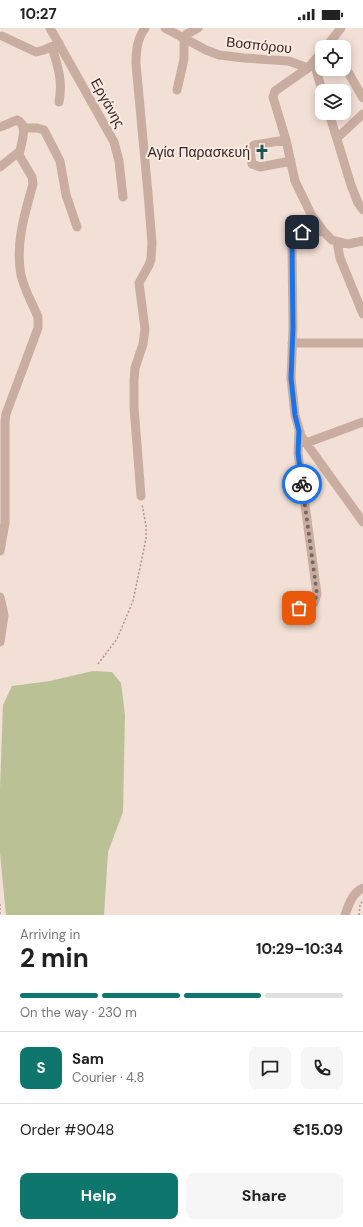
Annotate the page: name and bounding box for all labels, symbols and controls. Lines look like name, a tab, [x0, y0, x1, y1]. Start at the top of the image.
text: 10:27	[20, 4, 56, 24]
street label: Βοσπόρου	[225, 33, 293, 57]
map controls	[315, 40, 351, 120]
button: locate	[315, 40, 351, 76]
street label: Εργάνης	[87, 75, 129, 131]
button: layers	[315, 84, 351, 120]
place label: Αγία Παρασκευή	[147, 143, 250, 161]
church icon: Αγία Παρασκευή	[253, 143, 271, 161]
pin	[285, 215, 319, 249]
icon: home	[291, 221, 313, 243]
courier	[282, 464, 322, 504]
icon: bike	[291, 473, 313, 495]
pin	[282, 591, 316, 625]
icon: bag	[288, 597, 310, 619]
text: Arriving in	[20, 926, 80, 943]
text: 10:29–10:34	[256, 939, 343, 959]
text: 2 min	[20, 941, 89, 975]
text: On the way · 230 m	[20, 1004, 137, 1021]
button: chat	[249, 1047, 291, 1089]
button: phone	[301, 1047, 343, 1089]
text: Sam	[72, 1049, 104, 1069]
text: S	[36, 1058, 46, 1078]
text: Courier · 4.8	[72, 1069, 144, 1086]
text: Order #9048	[20, 1120, 114, 1140]
text: €15.09	[293, 1120, 343, 1140]
button: Help	[20, 1173, 178, 1219]
button: Share	[186, 1173, 343, 1219]

